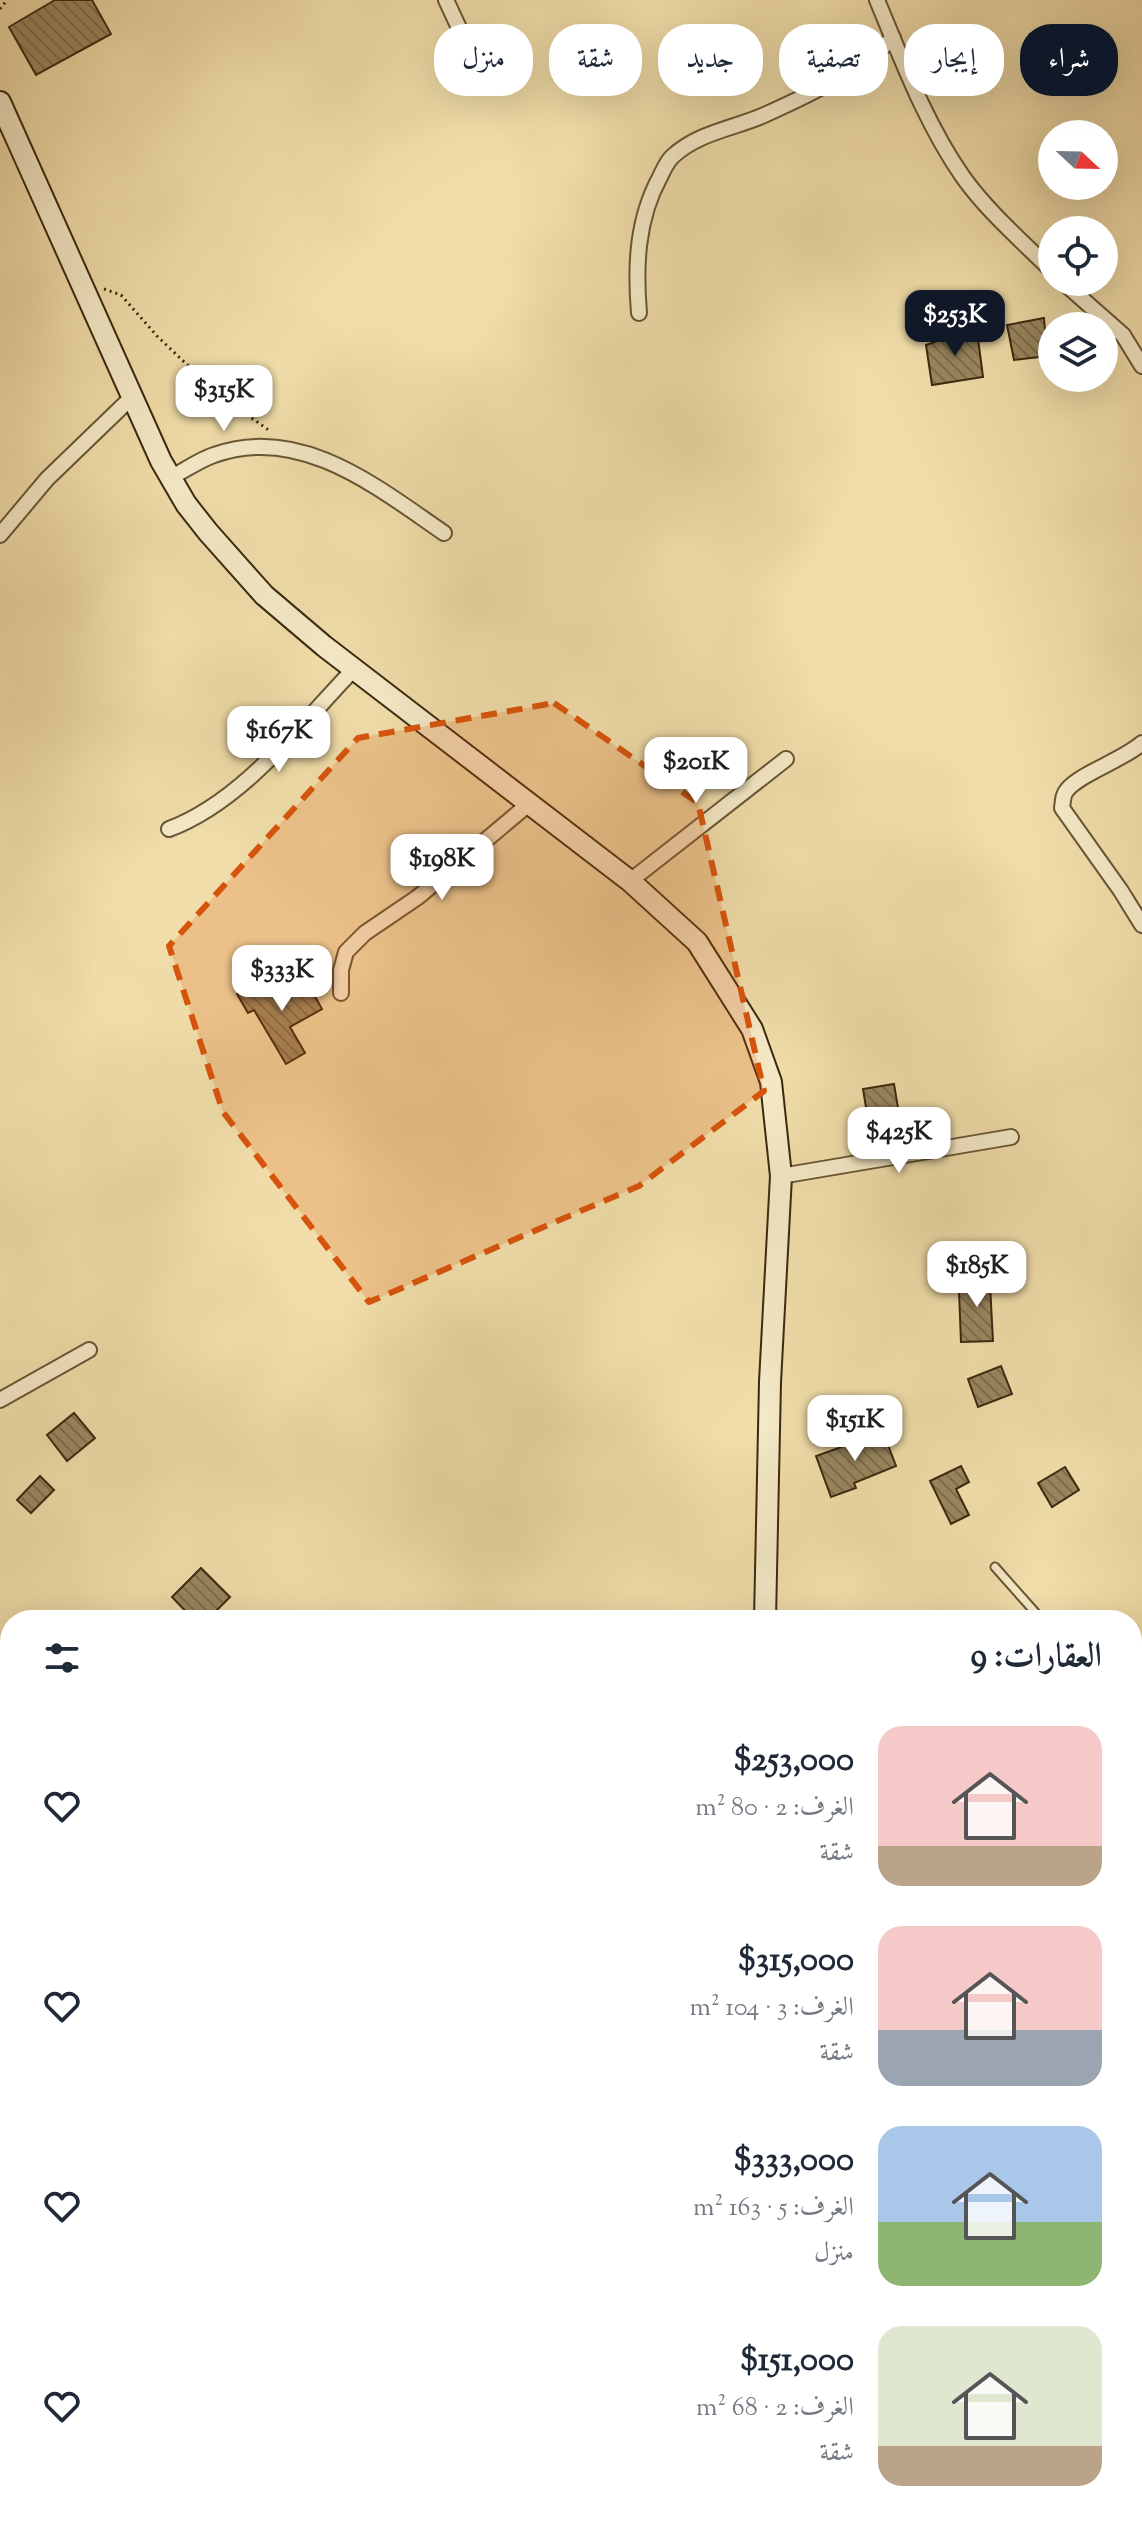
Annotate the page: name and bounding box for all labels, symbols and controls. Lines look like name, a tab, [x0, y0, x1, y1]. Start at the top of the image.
chip: منزل	[434, 24, 533, 96]
chip: شقة	[549, 24, 642, 96]
chip: جديد	[658, 24, 763, 96]
chip: تصفية	[779, 24, 888, 96]
chip: إيجار	[904, 24, 1004, 96]
chip: شراء	[1020, 24, 1118, 96]
north arrow	[1038, 120, 1118, 200]
map controls	[1038, 120, 1118, 392]
button: locate	[1038, 216, 1118, 296]
pin: $253K	[899, 290, 1011, 358]
text: $253K	[923, 297, 987, 334]
button: layers	[1038, 312, 1118, 392]
pin: $315K	[168, 365, 280, 433]
text: $315K	[194, 372, 254, 409]
pin: $167K	[223, 706, 335, 774]
text: $167K	[245, 713, 313, 750]
pin: $201K	[640, 737, 752, 805]
text: $201K	[662, 744, 730, 781]
pin: $198K	[386, 834, 498, 902]
text: $198K	[409, 841, 475, 878]
pin: $333K	[226, 945, 338, 1013]
text: $333K	[250, 952, 314, 989]
pin: $425K	[843, 1107, 955, 1175]
text: $425K	[866, 1114, 932, 1151]
pin: $185K	[921, 1241, 1033, 1309]
text: $185K	[945, 1248, 1009, 1285]
pin: $151K	[799, 1395, 911, 1463]
text: $151K	[825, 1402, 885, 1439]
text: العقارات: 9	[971, 1633, 1102, 1682]
icon: filters	[40, 1636, 84, 1680]
text: $253,000	[733, 1737, 854, 1786]
icon: home	[942, 1758, 1038, 1854]
icon: heart	[40, 1784, 84, 1828]
text: الغرف: 2 · 80 m²	[695, 1790, 854, 1827]
text: شقة	[820, 1835, 854, 1872]
text: $315,000	[737, 1937, 854, 1986]
icon: home	[942, 1958, 1038, 2054]
icon: heart	[40, 1984, 84, 2028]
text: الغرف: 3 · 104 m²	[689, 1990, 854, 2027]
text: شقة	[820, 2035, 854, 2072]
text: $333,000	[733, 2137, 854, 2186]
icon: home	[942, 2158, 1038, 2254]
icon: heart	[40, 2184, 84, 2228]
text: الغرف: 5 · 163 m²	[693, 2190, 854, 2227]
text: منزل	[814, 2235, 854, 2272]
text: $151,000	[740, 2337, 854, 2386]
icon: home	[942, 2358, 1038, 2454]
icon: heart	[40, 2384, 84, 2428]
text: الغرف: 2 · 68 m²	[696, 2390, 854, 2427]
text: شقة	[820, 2435, 854, 2472]

